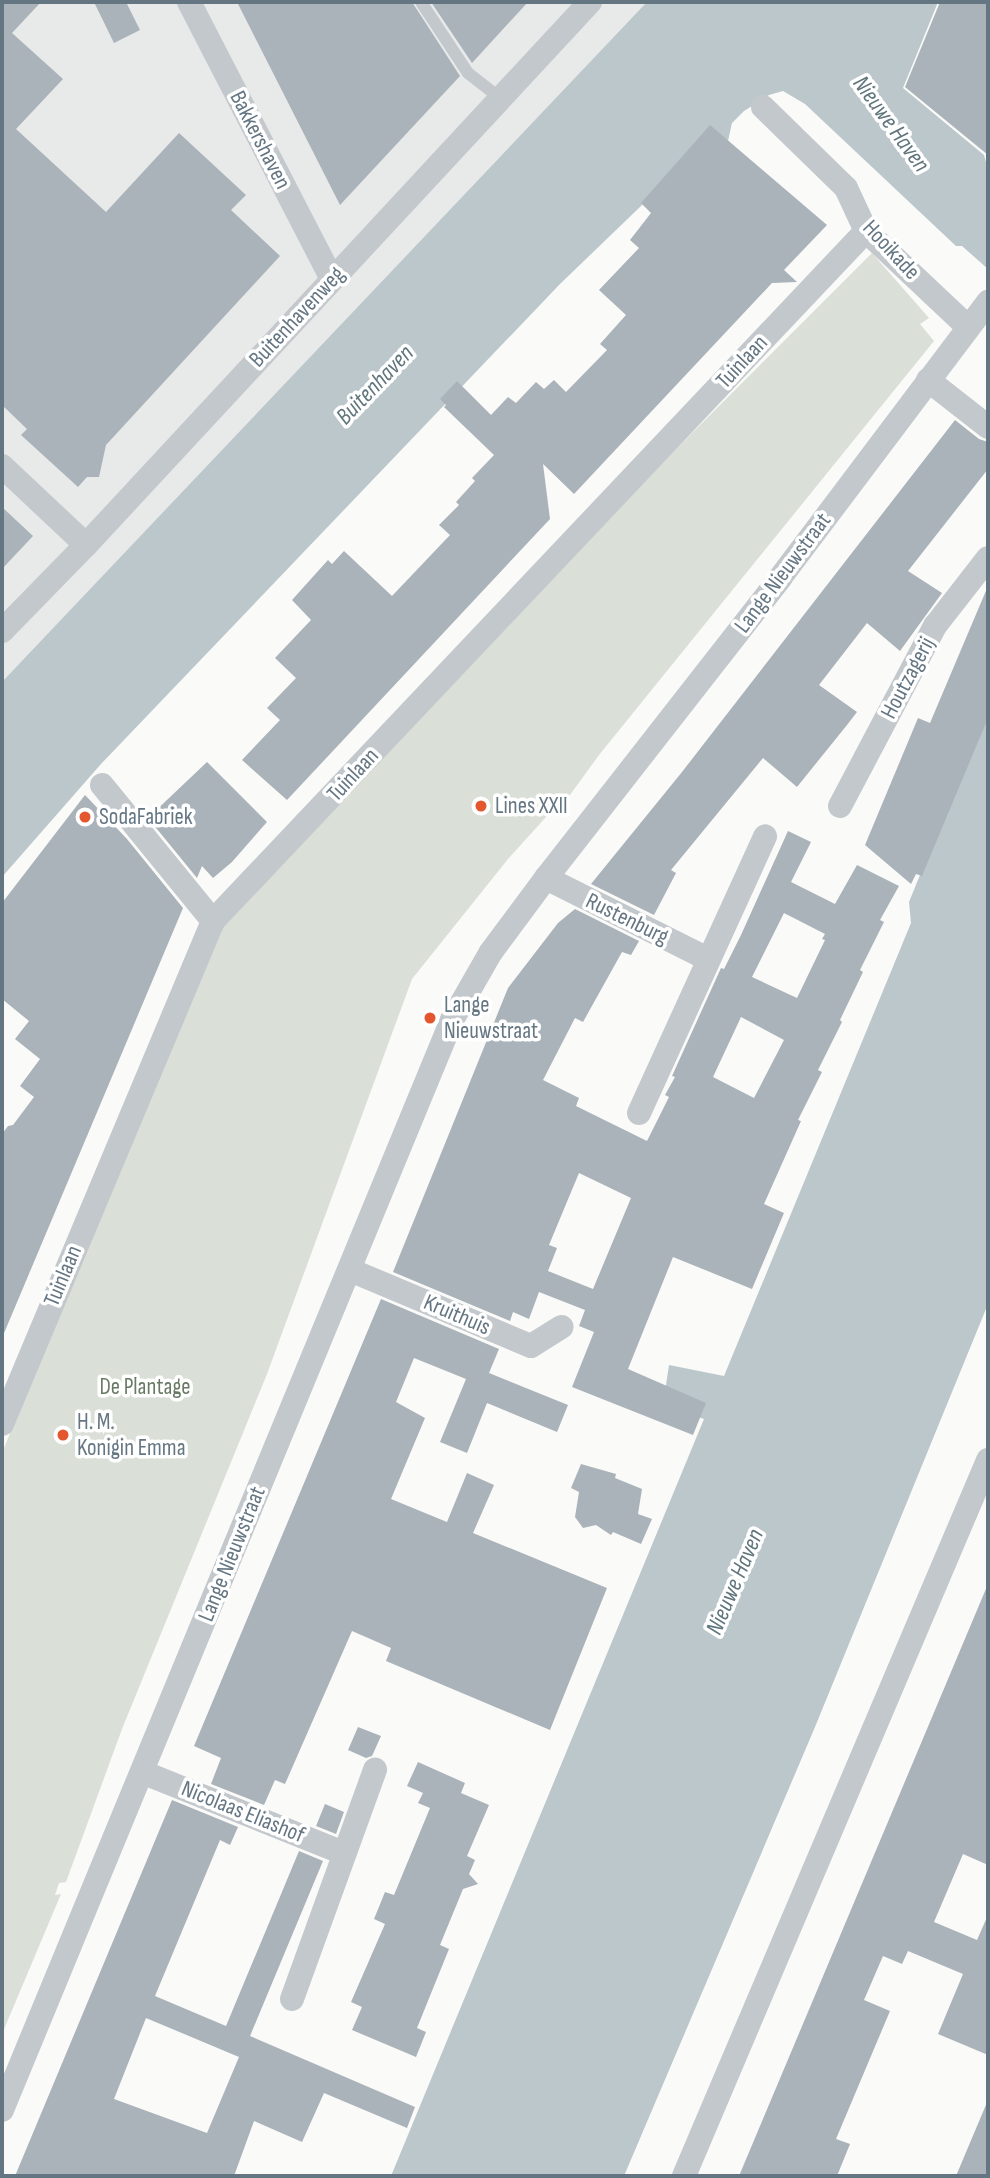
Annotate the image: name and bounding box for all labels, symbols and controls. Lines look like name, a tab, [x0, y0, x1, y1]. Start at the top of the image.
water label: Nieuwe Haven	[846, 70, 936, 178]
street label: Bakkershaven	[224, 86, 296, 194]
street label: Hooikade	[857, 214, 925, 286]
street label: Buitenhavenweg	[243, 261, 351, 373]
street label: Tuinlaan	[710, 329, 774, 395]
water label: Buitenhaven	[330, 339, 420, 431]
street label: Lange Nieuwstraat	[729, 508, 837, 638]
street label: Houtzagerij	[875, 632, 941, 724]
street label: Tuinlaan	[321, 742, 385, 808]
place label: Lines XXII	[495, 792, 568, 820]
marker: Lines XXII	[473, 798, 489, 814]
place label: SodaFabriek	[99, 803, 192, 831]
marker: SodaFabriek	[77, 809, 93, 825]
street label: Rustenburg	[581, 887, 673, 951]
place label: Lange Nieuwstraat	[444, 991, 538, 1045]
marker: Lange Nieuwstraat	[422, 1010, 438, 1026]
street label: Tuinlaan	[38, 1241, 88, 1311]
street label: Kruithuis	[419, 1289, 495, 1341]
park label: De Plantage	[99, 1373, 191, 1401]
place label: H. M. Konigin Emma	[77, 1408, 185, 1462]
marker: H. M. Konigin Emma	[55, 1427, 71, 1443]
street label: Lange Nieuwstraat	[192, 1482, 272, 1626]
water label: Nieuwe Haven	[700, 1525, 770, 1639]
street label: Nicolaas Eliashof	[177, 1775, 309, 1849]

